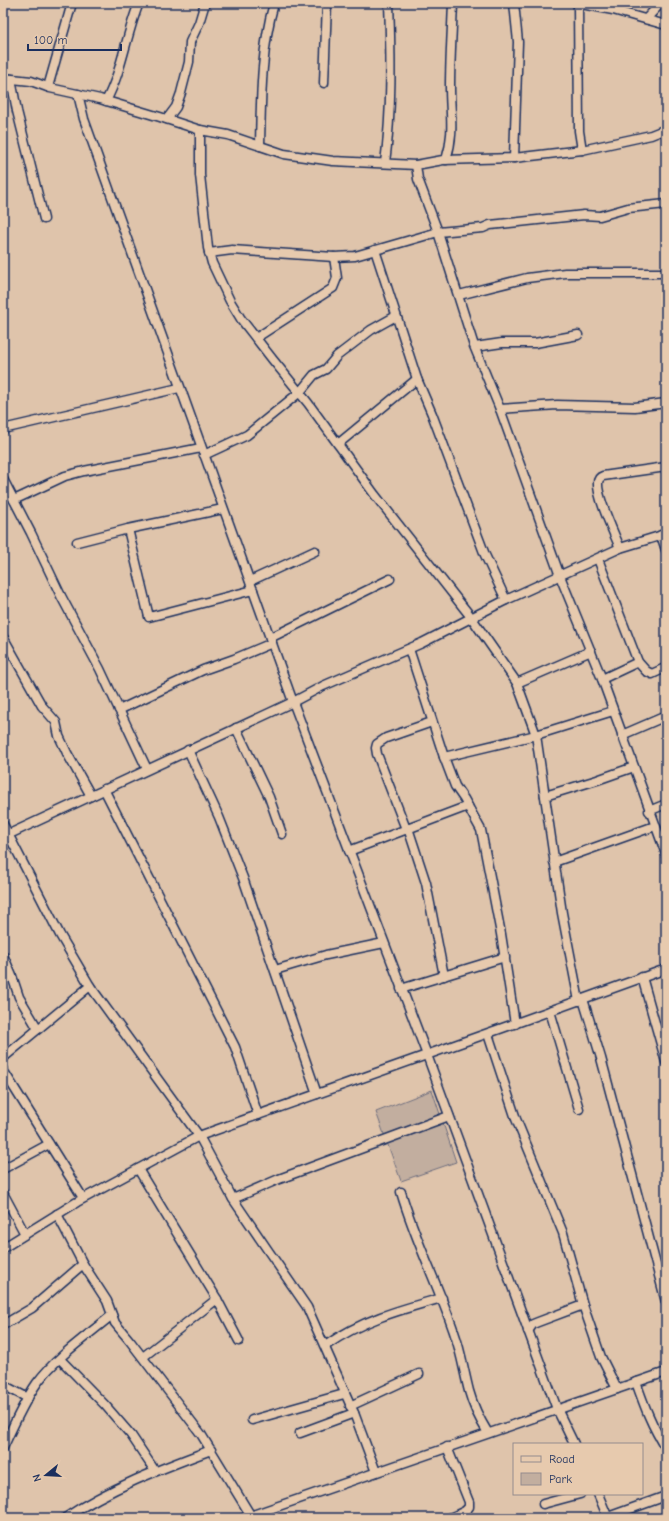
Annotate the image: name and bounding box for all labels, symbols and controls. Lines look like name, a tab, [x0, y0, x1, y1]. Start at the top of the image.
scale bar	[28, 26, 121, 52]
text: 100 m	[34, 33, 67, 47]
legend	[513, 1443, 643, 1495]
text: Road	[549, 1452, 575, 1466]
north arrow	[26, 1455, 66, 1495]
text: Park	[549, 1472, 572, 1486]
text: N	[30, 1473, 44, 1483]

